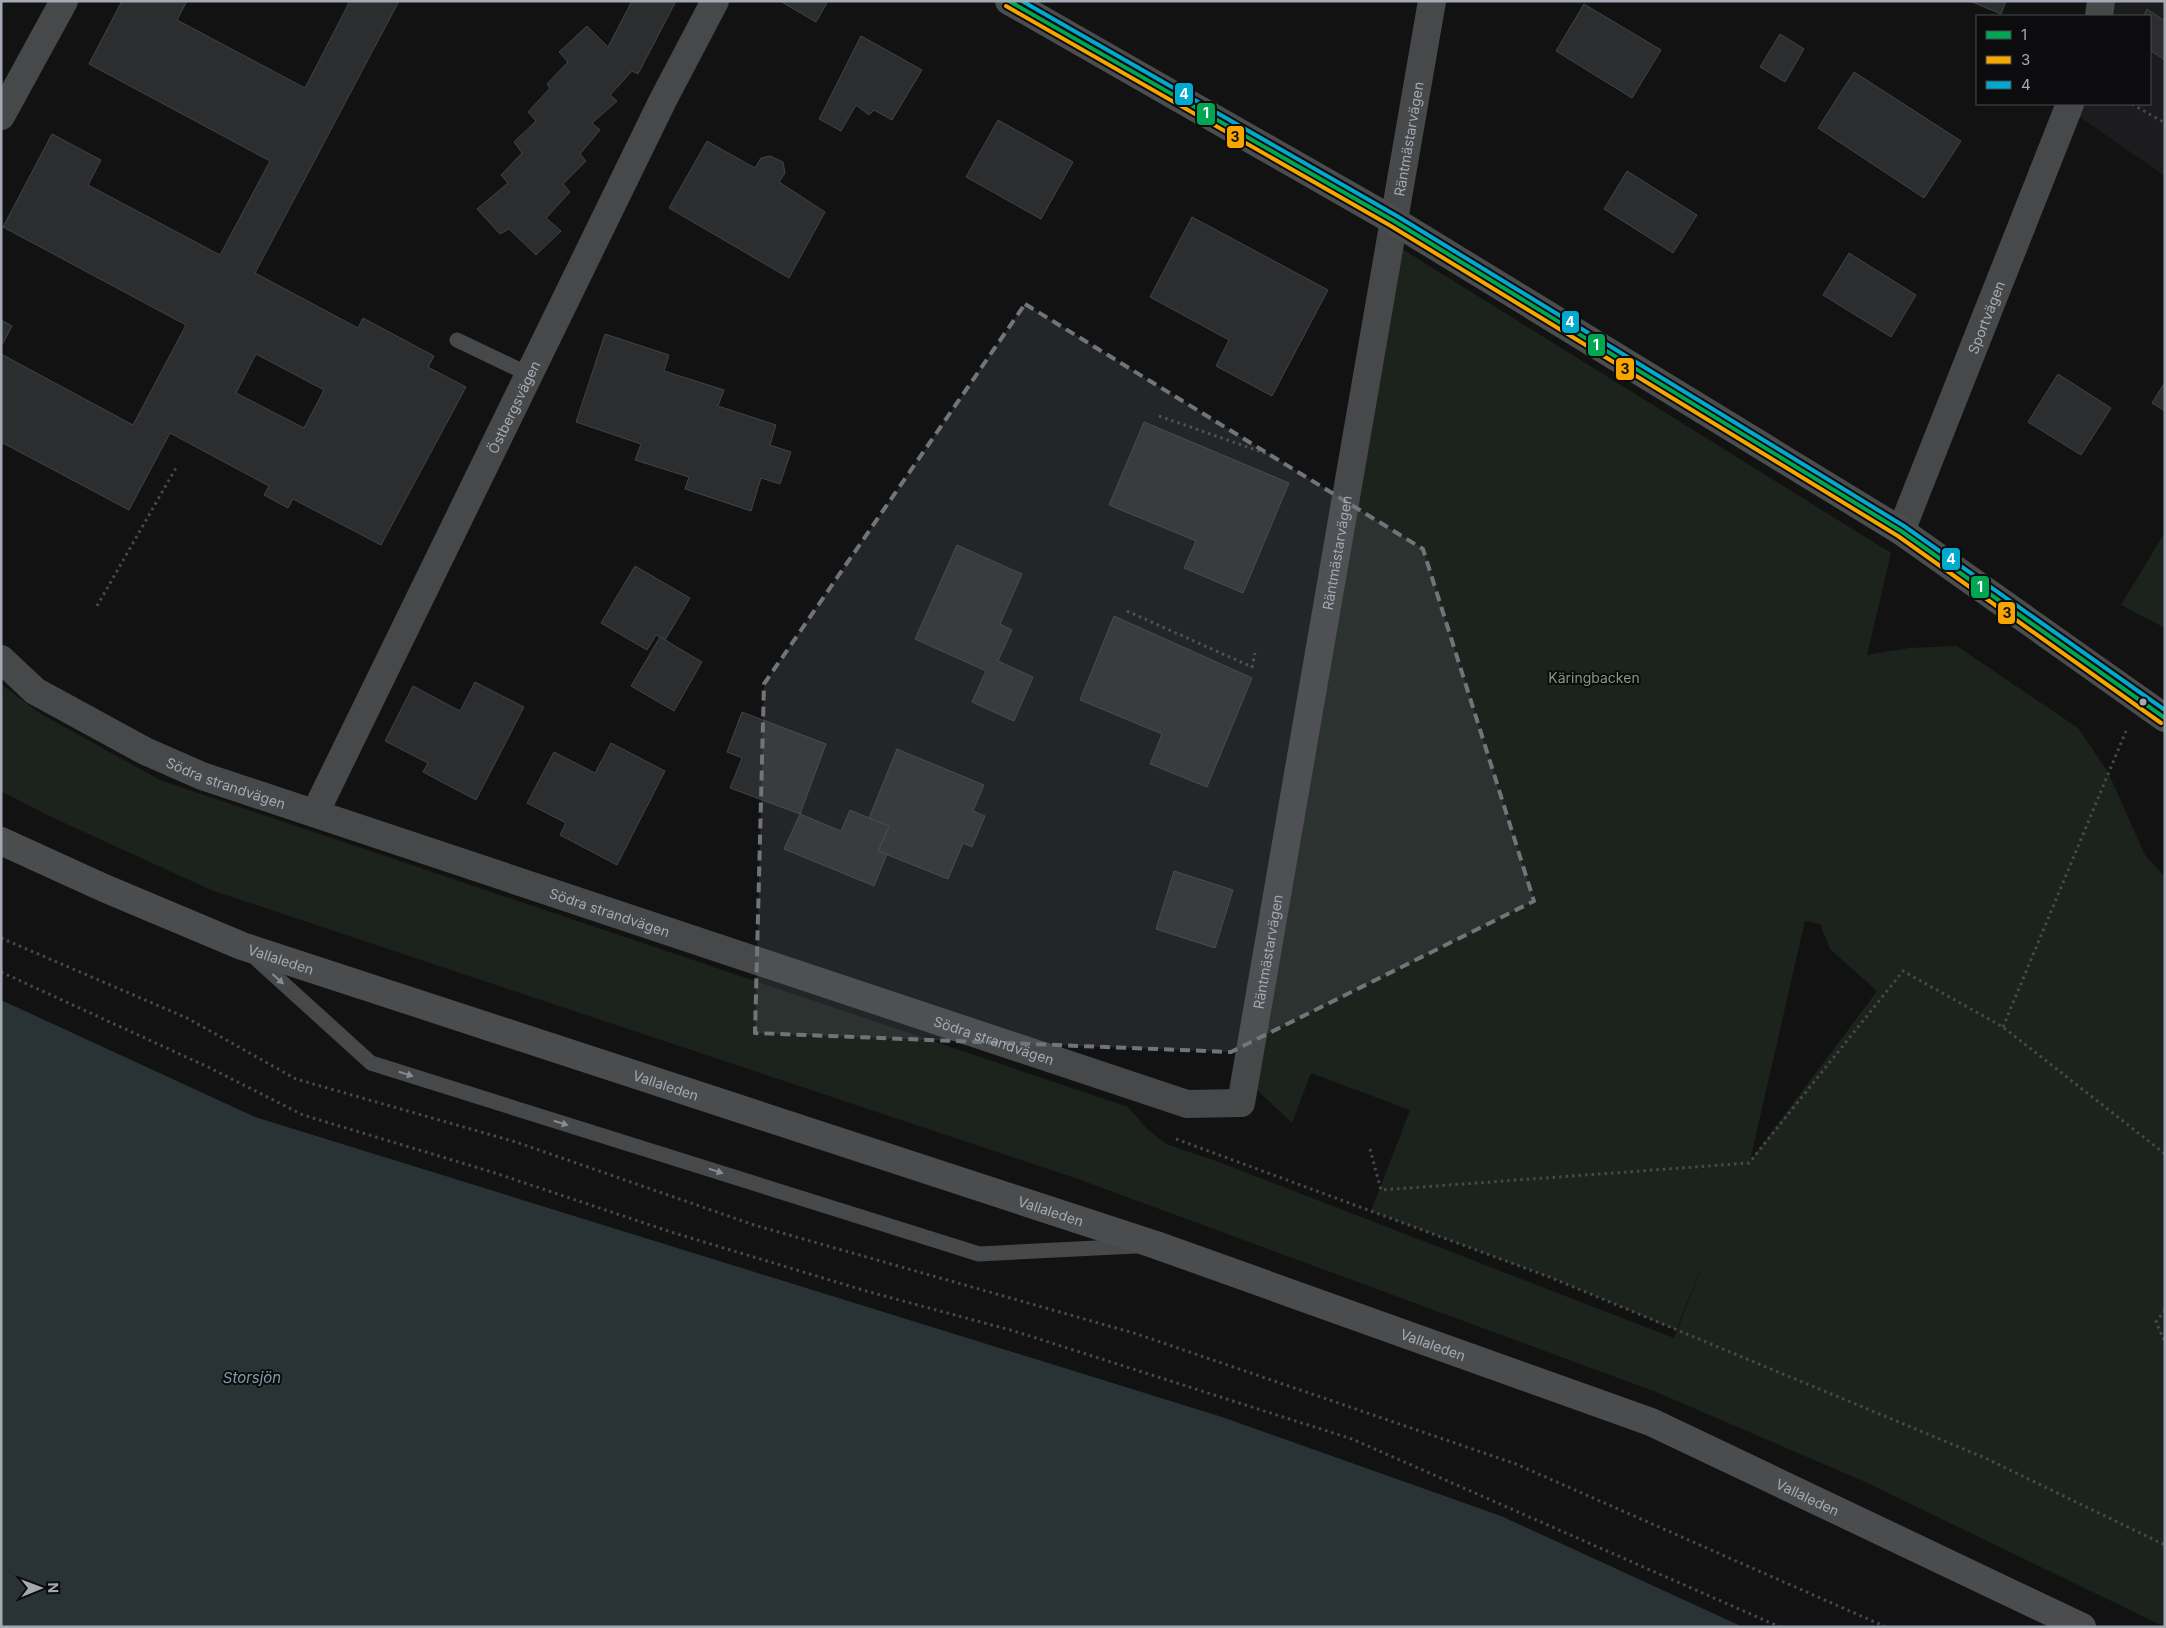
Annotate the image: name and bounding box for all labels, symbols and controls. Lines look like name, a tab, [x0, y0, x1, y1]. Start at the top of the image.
legend	[1976, 15, 2151, 105]
text: 1	[2021, 25, 2027, 44]
text: 3	[2021, 50, 2030, 69]
text: 4	[2021, 75, 2031, 94]
street label: Räntmästarvägen	[1390, 80, 1426, 197]
line badge: 4	[1174, 82, 1194, 106]
text: 4	[1179, 85, 1189, 102]
line badge: 1	[1196, 102, 1216, 126]
text: 1	[1203, 104, 1209, 121]
line badge: 3	[1226, 125, 1245, 149]
text: 3	[1230, 128, 1240, 145]
street label: Sportvägen	[1964, 278, 2008, 356]
line badge: 4	[1561, 310, 1580, 334]
text: 4	[1565, 313, 1575, 330]
line badge: 1	[1587, 333, 1606, 357]
text: 1	[1593, 336, 1599, 353]
line badge: 3	[1615, 357, 1635, 381]
street label: Östbergsvägen	[483, 358, 543, 456]
text: 3	[1620, 360, 1630, 377]
street label: Räntmästarvägen	[1318, 494, 1355, 611]
line badge: 4	[1941, 547, 1961, 571]
text: 4	[1946, 550, 1956, 567]
line badge: 1	[1970, 575, 1990, 599]
text: 1	[1977, 578, 1983, 595]
line badge: 3	[1997, 601, 2016, 625]
text: 3	[2002, 604, 2012, 621]
park label: Käringbacken	[1548, 669, 1640, 686]
unlabelled marker	[2138, 697, 2148, 707]
street label: Södra strandvägen	[164, 753, 288, 812]
street label: Södra strandvägen	[547, 884, 672, 940]
street label: Räntmästarvägen	[1249, 893, 1286, 1010]
street label: Vallaleden	[246, 940, 316, 977]
one-way arrow	[272, 973, 284, 984]
street label: Södra strandvägen	[932, 1012, 1056, 1068]
street label: Vallaleden	[631, 1066, 701, 1103]
one-way arrow	[399, 1071, 414, 1079]
one-way arrow	[554, 1119, 569, 1127]
one-way arrow	[709, 1168, 724, 1176]
street label: Vallaleden	[1016, 1192, 1086, 1229]
street label: Vallaleden	[1398, 1325, 1468, 1364]
water label: Storsjön	[223, 1368, 281, 1387]
street label: Vallaleden	[1774, 1474, 1842, 1519]
north arrow	[15, 1563, 65, 1613]
text: N	[45, 1582, 62, 1593]

